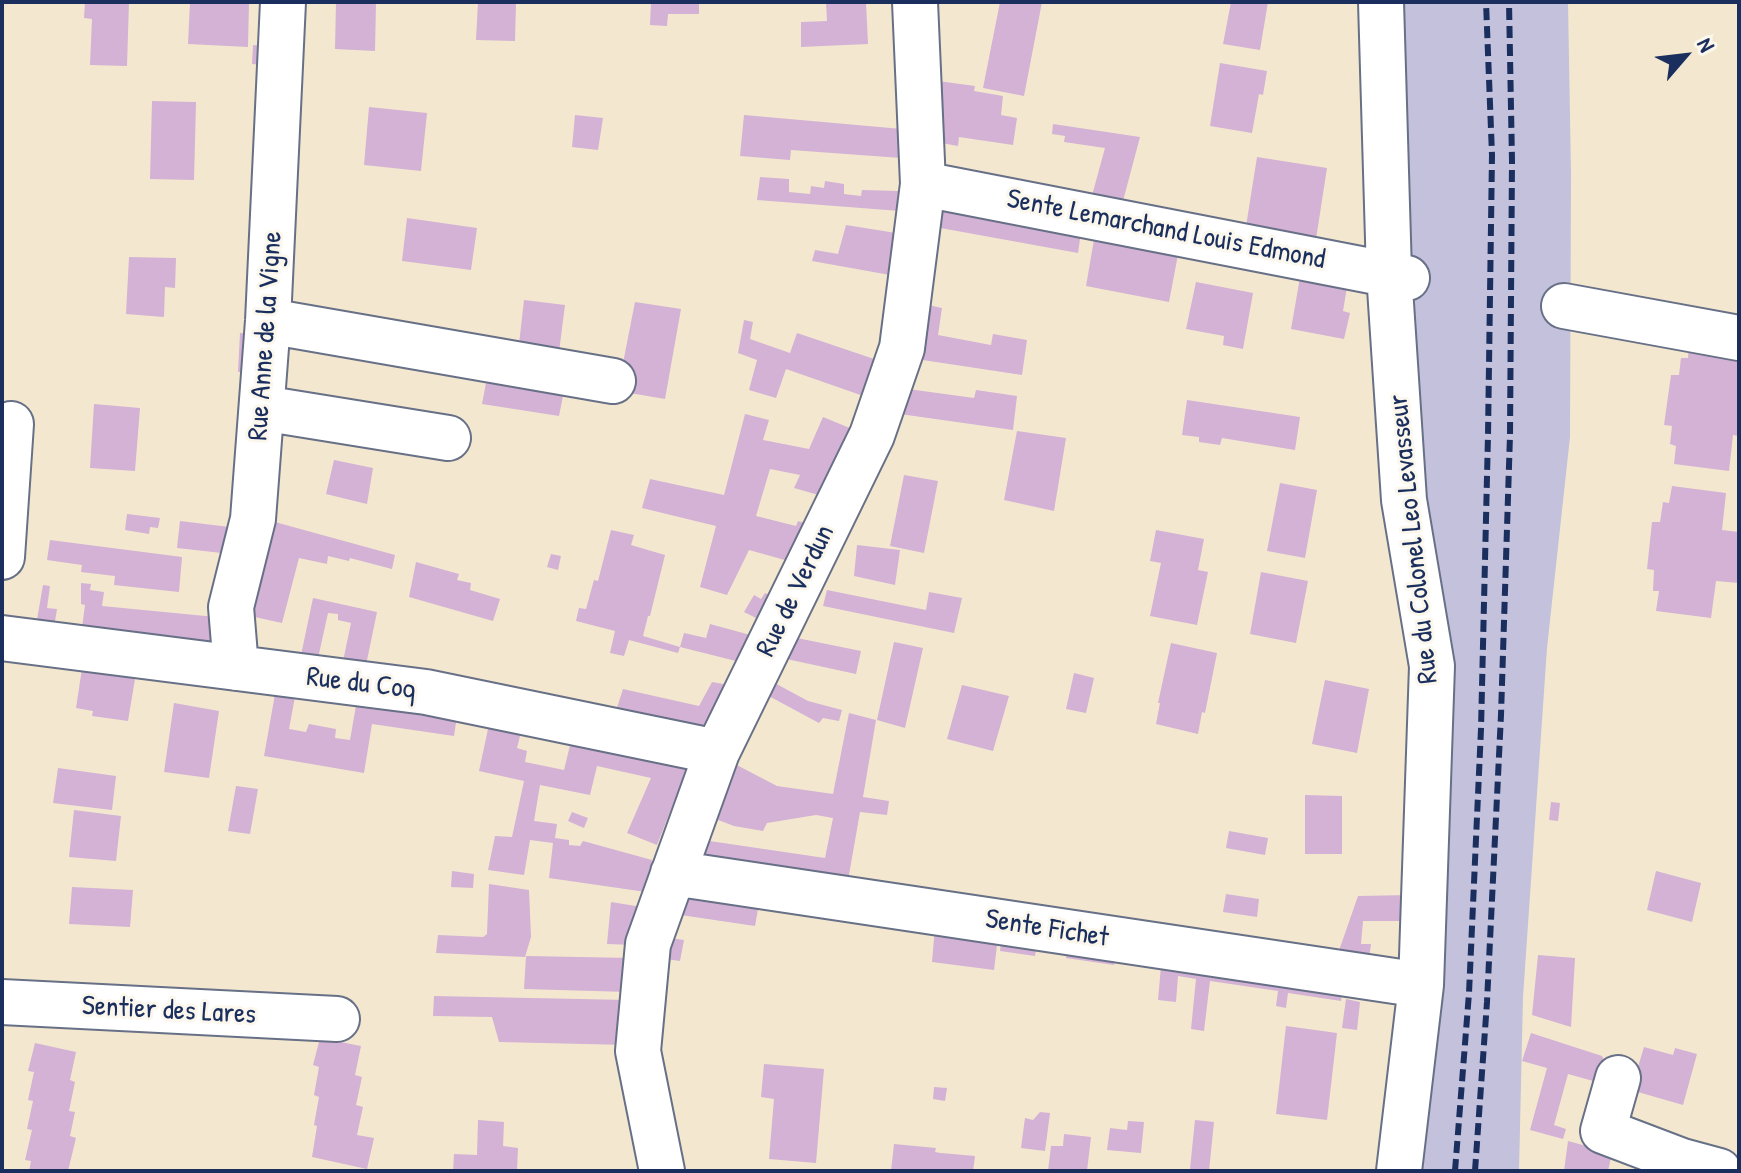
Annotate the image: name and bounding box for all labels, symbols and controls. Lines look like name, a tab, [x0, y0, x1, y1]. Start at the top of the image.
north arrow	[1645, 16, 1725, 96]
text: N	[1690, 33, 1722, 57]
street label: Sente Lemarchand Louis Edmond	[1004, 183, 1328, 277]
street label: Rue Anne de la Vigne	[242, 230, 290, 442]
street label: Rue du Colonel Leo Levasseur	[1382, 393, 1446, 685]
street label: Rue de Verdun	[750, 520, 842, 662]
street label: Rue du Coq	[305, 661, 417, 707]
street label: Sente Fichet	[983, 903, 1111, 955]
street label: Sentier des Lares	[81, 990, 257, 1032]

